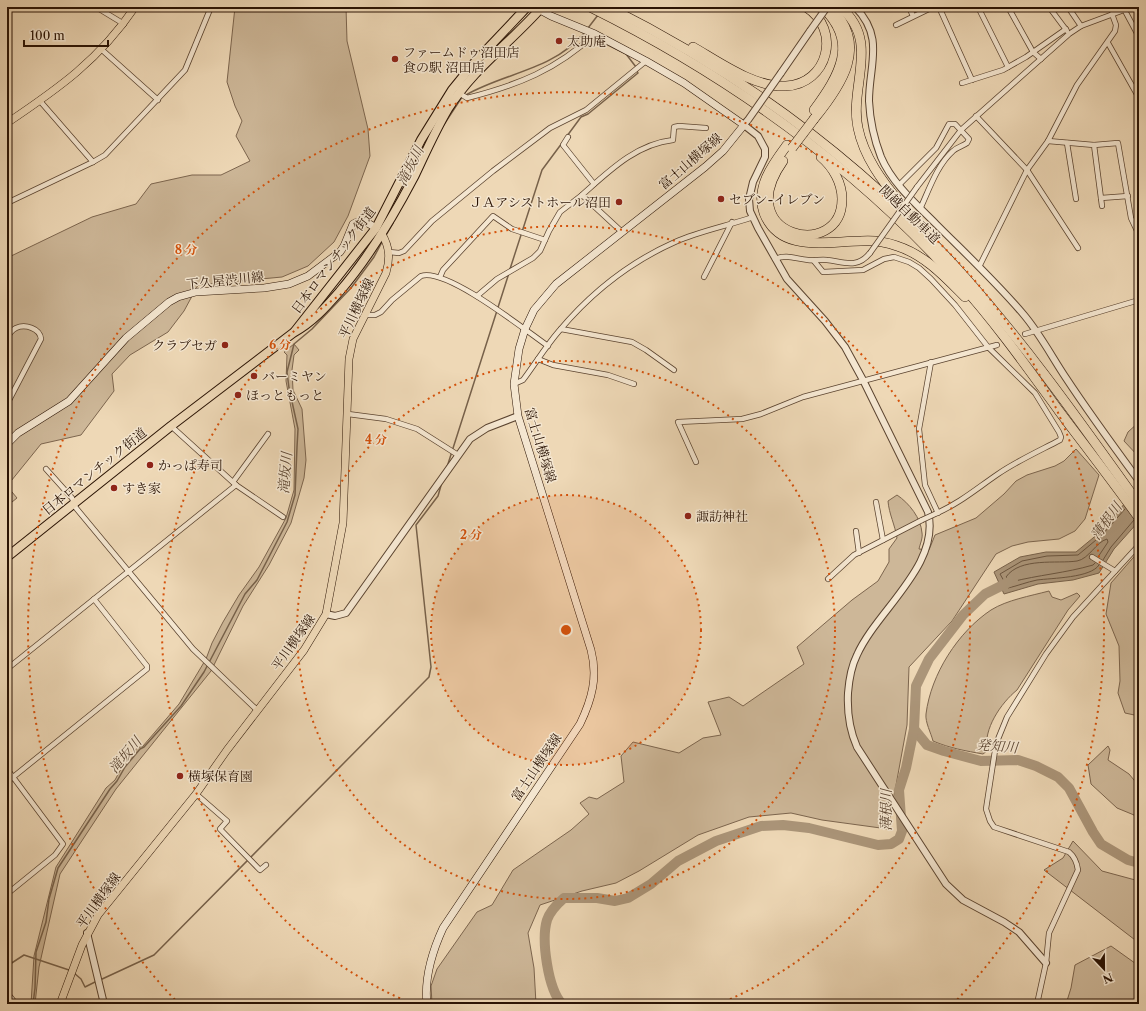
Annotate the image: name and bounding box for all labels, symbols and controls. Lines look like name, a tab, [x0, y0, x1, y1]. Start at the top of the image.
scale bar	[24, 22, 108, 48]
text: 100 m	[30, 28, 65, 43]
place label: 太助庵	[567, 33, 606, 49]
marker: 太助庵	[554, 36, 564, 46]
place label: ファームドゥ沼田店 食の駅 沼田店	[403, 44, 519, 75]
marker: ファームドゥ沼田店 食の駅 沼田店	[390, 54, 400, 64]
street label: 富士山横塚線	[655, 129, 725, 193]
water label: 滝坂川	[392, 141, 428, 189]
street label: 関越自動車道	[876, 181, 944, 247]
place label: セブン-イレブン	[729, 191, 825, 207]
place label: ＪＡアシストホール沼田	[469, 194, 611, 210]
marker: セブン-イレブン	[716, 194, 726, 204]
marker: ＪＡアシストホール沼田	[614, 197, 624, 207]
street label: 日本ロマンチック街道	[288, 203, 378, 317]
text: 8 分	[175, 242, 197, 257]
street label: 下久屋渋川線	[185, 268, 265, 292]
street label: 平川横塚線	[335, 275, 377, 341]
place label: クラブセガ	[152, 337, 217, 353]
text: 6 分	[269, 337, 291, 352]
marker: クラブセガ	[220, 340, 230, 350]
place label: バーミヤン	[262, 368, 327, 384]
marker: バーミヤン	[249, 371, 259, 381]
place label: ほっともっと	[246, 387, 324, 403]
marker: ほっともっと	[233, 390, 243, 400]
street label: 富士山横塚線	[522, 405, 560, 485]
street label: 日本ロマンチック街道	[39, 424, 149, 518]
text: 4 分	[365, 432, 387, 447]
water label: 滝坂川	[274, 449, 296, 495]
place label: かっぱ寿司	[158, 457, 223, 473]
marker: かっぱ寿司	[145, 460, 155, 470]
place label: すき家	[122, 480, 161, 496]
marker: すき家	[109, 483, 119, 493]
water label: 薄根川	[1086, 497, 1127, 543]
place label: 諏訪神社	[696, 508, 748, 524]
marker: 諏訪神社	[683, 511, 693, 521]
text: 2 分	[460, 527, 482, 542]
street label: 平川横塚線	[268, 611, 318, 673]
centre of rings	[559, 623, 573, 637]
street label: 富士山横塚線	[508, 730, 564, 804]
water label: 滝坂川	[105, 732, 147, 777]
water label: 発知川	[975, 735, 1021, 757]
place label: 横塚保育園	[188, 768, 253, 784]
marker: 横塚保育園	[175, 771, 185, 781]
water label: 薄根川	[877, 787, 895, 831]
street label: 平川横塚線	[72, 869, 124, 931]
north arrow	[1084, 949, 1124, 989]
text: N	[1100, 970, 1115, 987]

